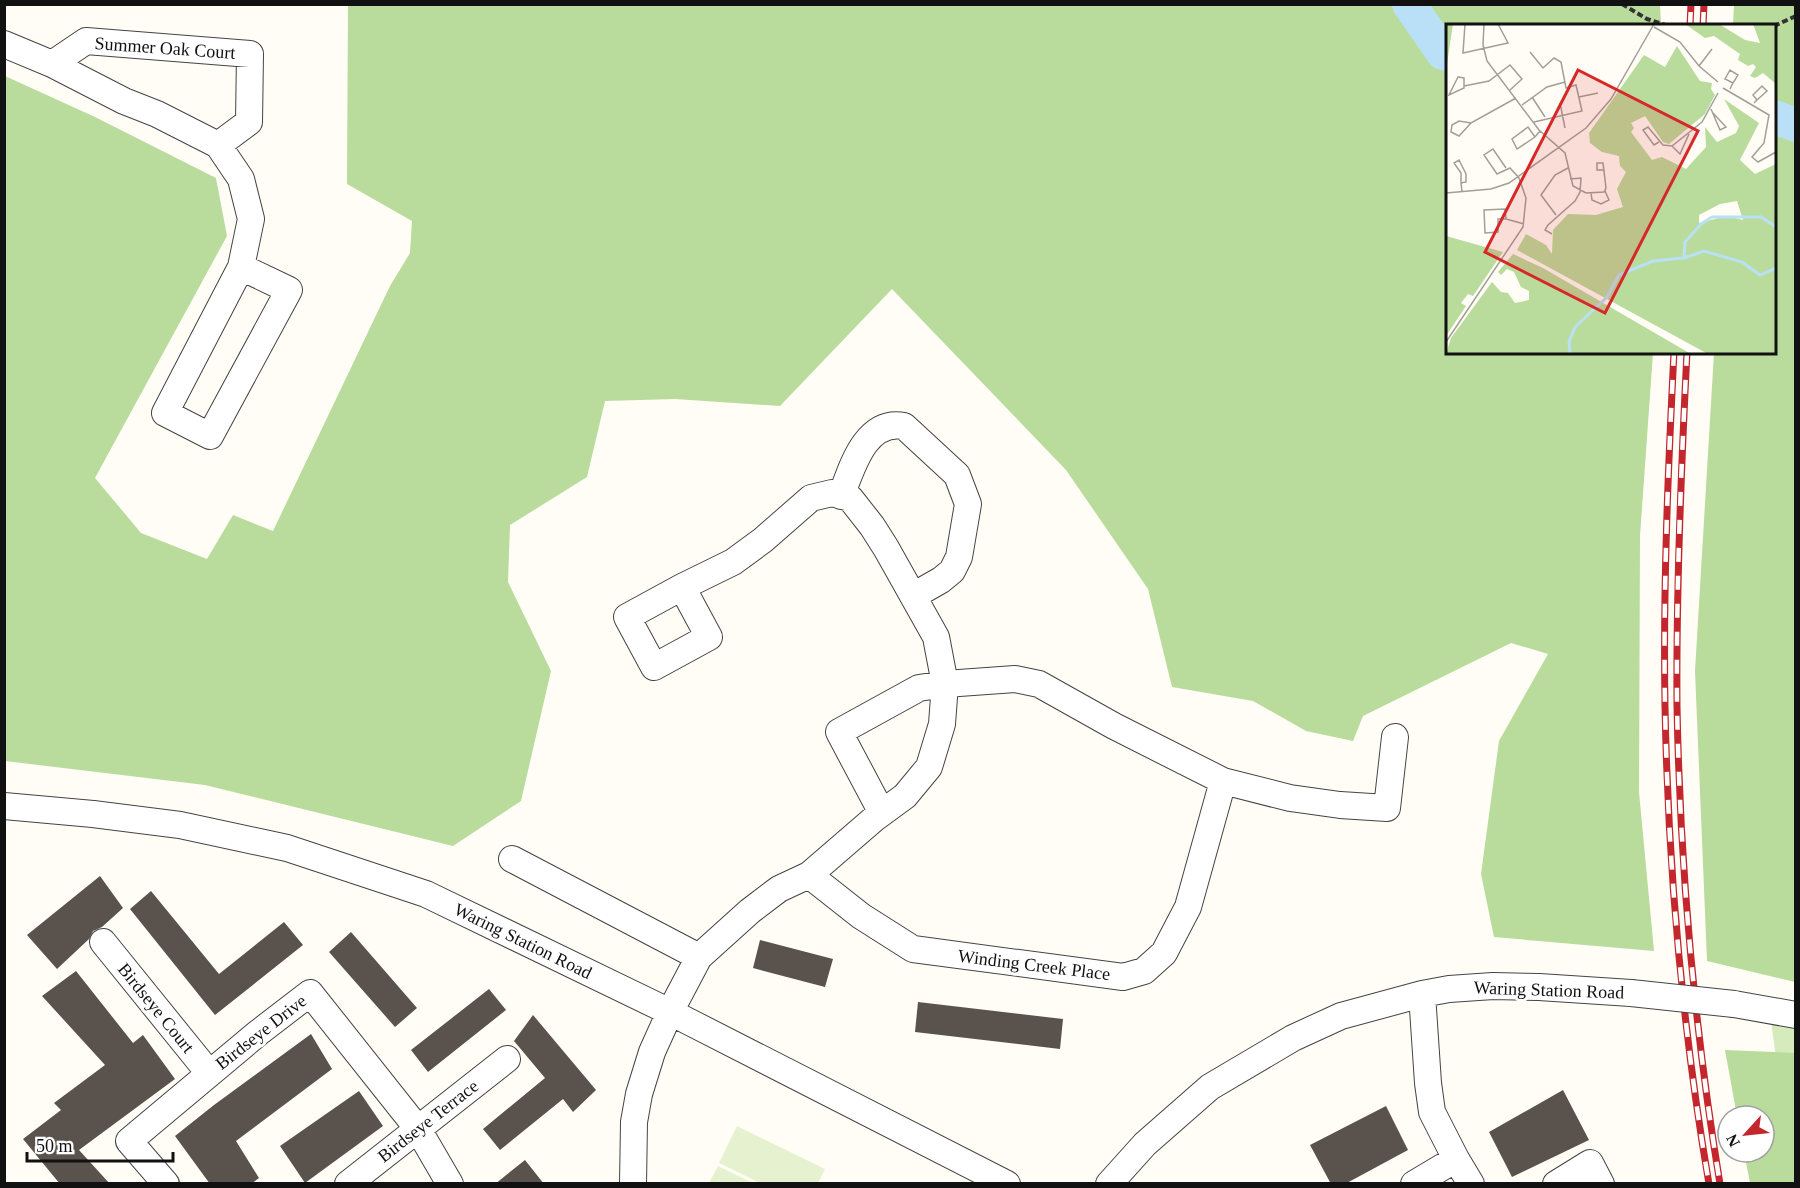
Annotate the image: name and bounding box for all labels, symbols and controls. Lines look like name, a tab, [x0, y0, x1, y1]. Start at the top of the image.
inset map	[1446, 24, 1776, 354]
street label: Summer Oak Court	[94, 33, 236, 63]
street label: Waring Station Road	[451, 899, 595, 983]
street label: Winding Creek Place	[957, 946, 1111, 984]
street label: Birdseye Court	[114, 959, 198, 1057]
street label: Waring Station Road	[1473, 977, 1625, 1003]
street label: Birdseye Drive	[212, 990, 310, 1074]
street label: Birdseye Terrace	[374, 1076, 482, 1166]
north arrow	[1716, 1104, 1776, 1164]
scale bar	[27, 1125, 172, 1163]
text: N	[1723, 1131, 1743, 1150]
text: 50 m	[36, 1136, 73, 1156]

